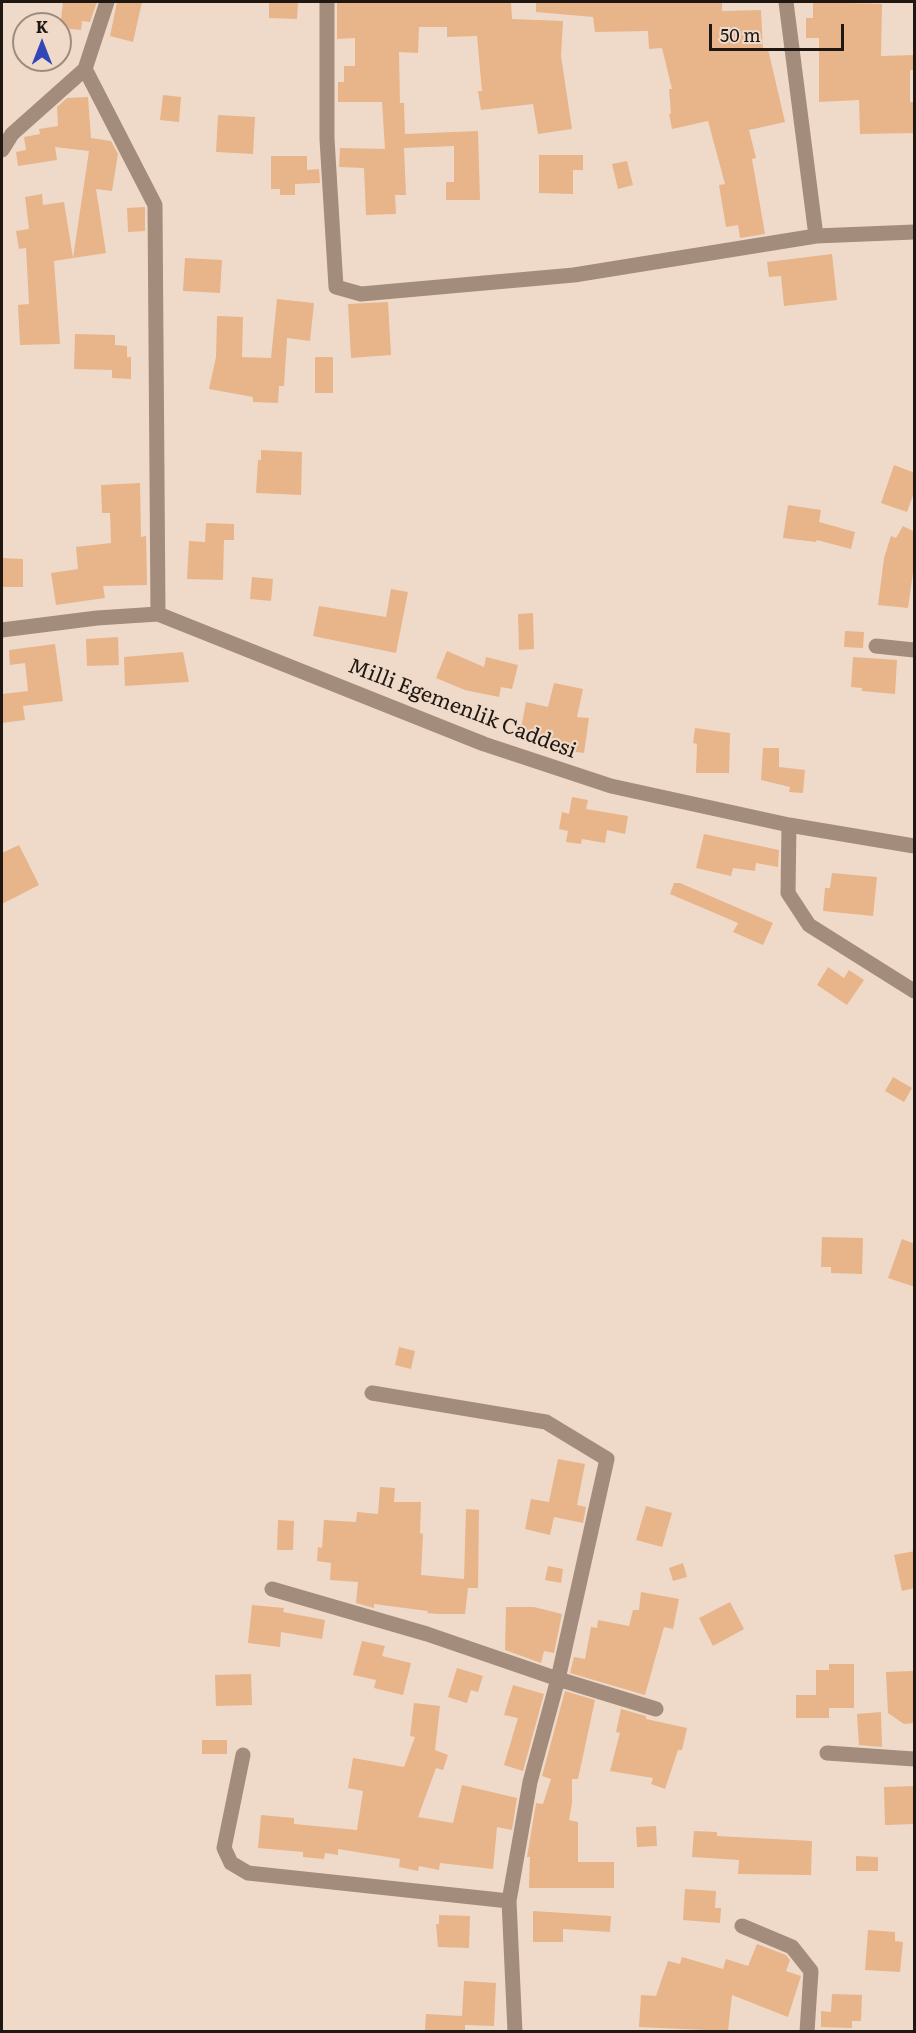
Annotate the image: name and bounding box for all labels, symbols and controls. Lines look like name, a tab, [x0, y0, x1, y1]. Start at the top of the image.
north arrow	[12, 12, 72, 72]
scale bar	[712, 12, 847, 50]
text: K	[36, 14, 48, 38]
text: 50 m	[720, 21, 761, 48]
street label: Milli Egemenlik Caddesi	[344, 654, 580, 764]

